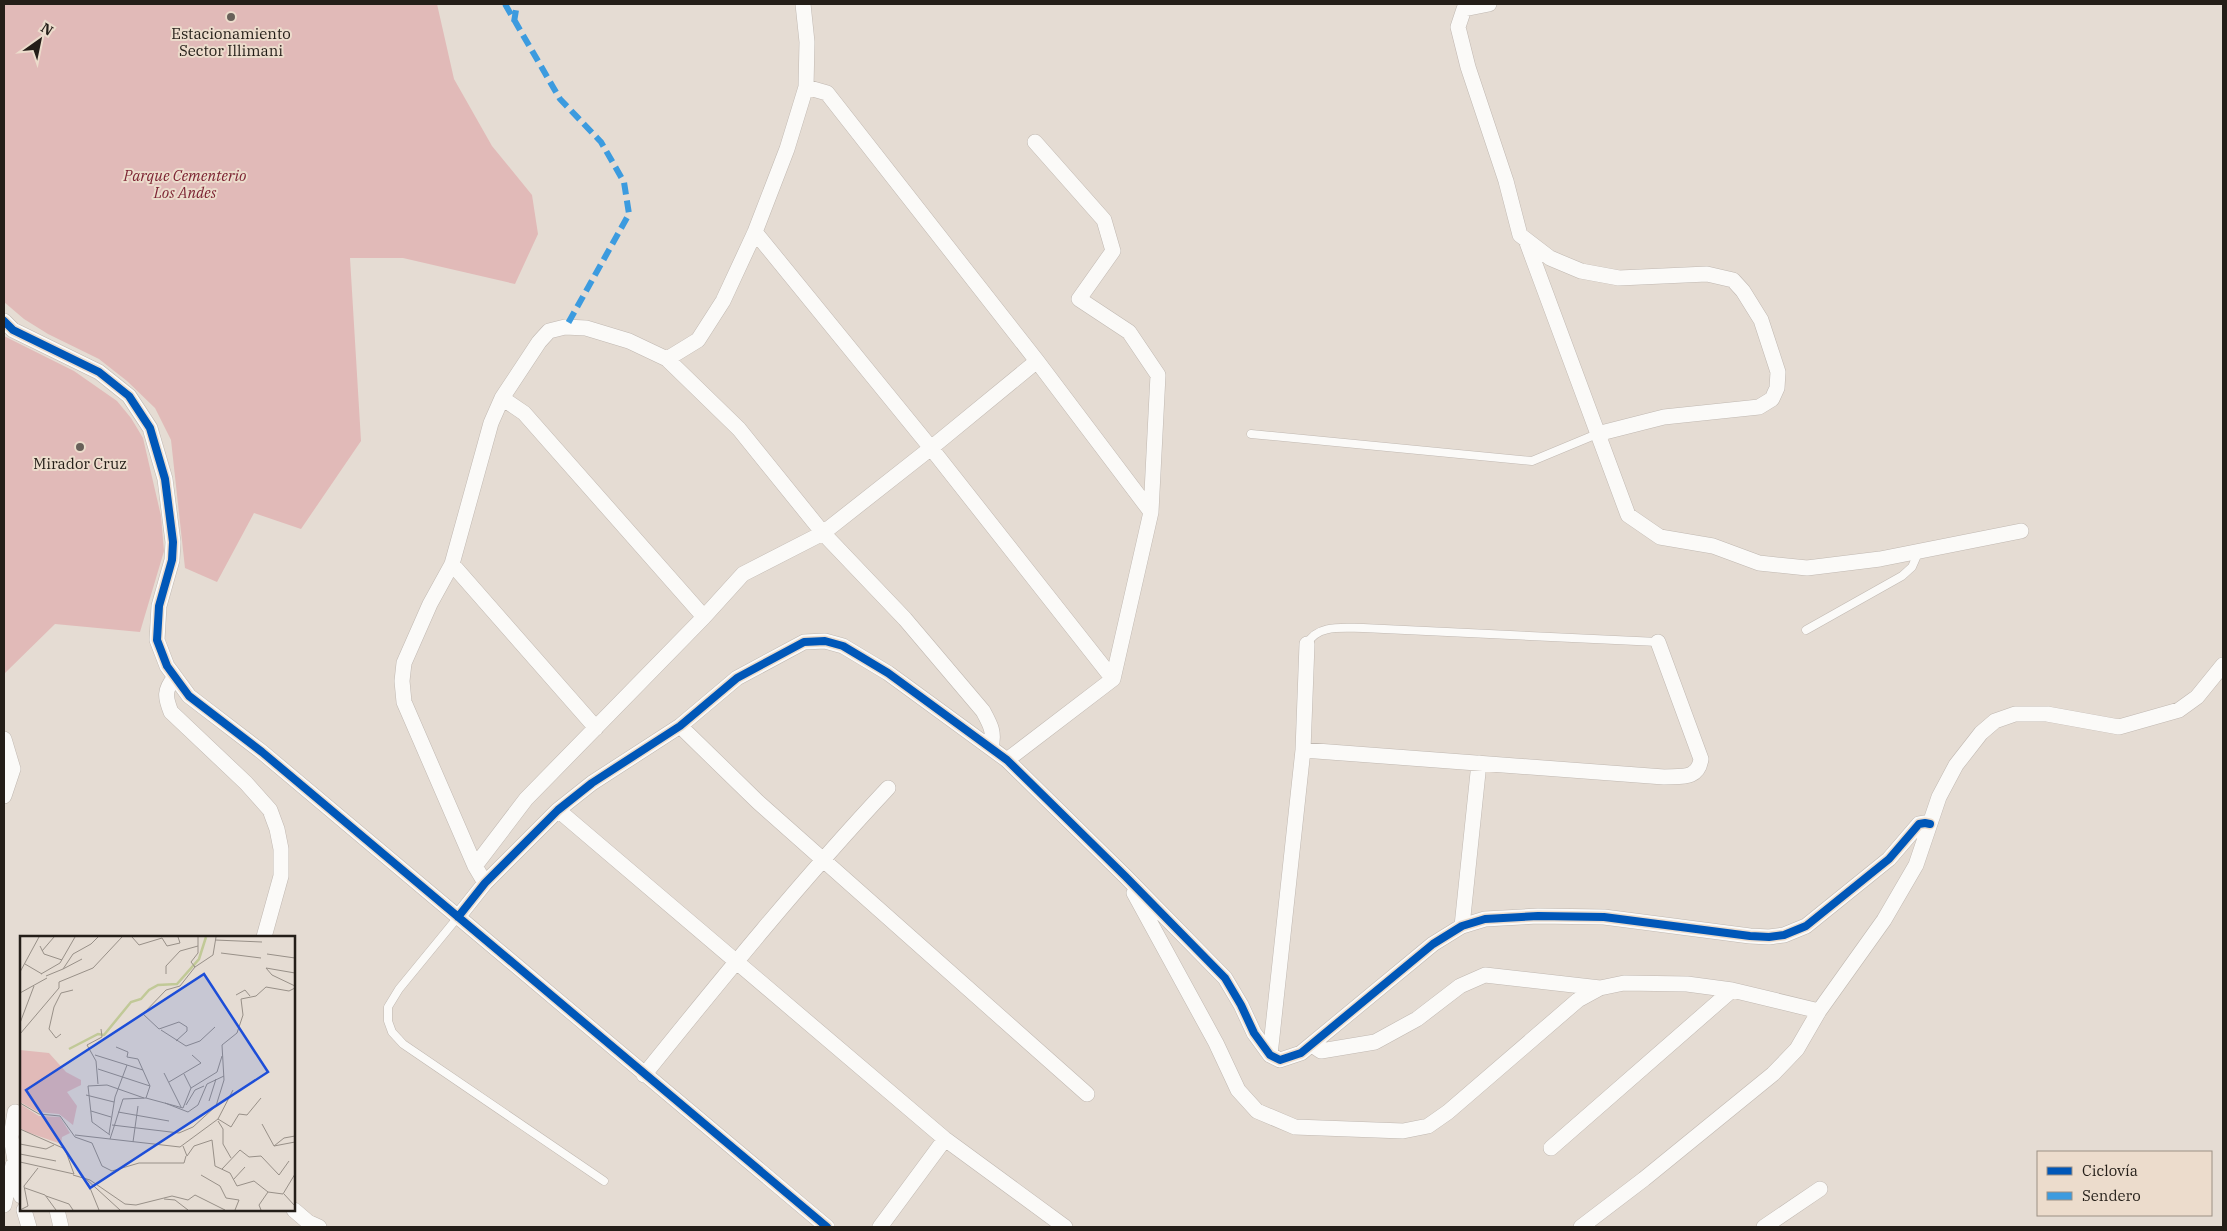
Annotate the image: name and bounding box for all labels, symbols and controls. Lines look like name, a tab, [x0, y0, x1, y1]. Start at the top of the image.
marker: Estacionamiento Sector Illimani	[225, 11, 237, 23]
north arrow	[15, 15, 65, 65]
text: N	[38, 19, 57, 40]
place label: Estacionamiento Sector Illimani	[171, 24, 291, 60]
park label: Parque Cementerio Los Andes	[123, 166, 246, 202]
marker: Mirador Cruz	[74, 441, 86, 453]
place label: Mirador Cruz	[33, 454, 127, 473]
inset map	[20, 936, 295, 1211]
legend	[2037, 1151, 2212, 1216]
text: Ciclovía	[2082, 1161, 2138, 1180]
text: Sendero	[2082, 1186, 2141, 1205]

